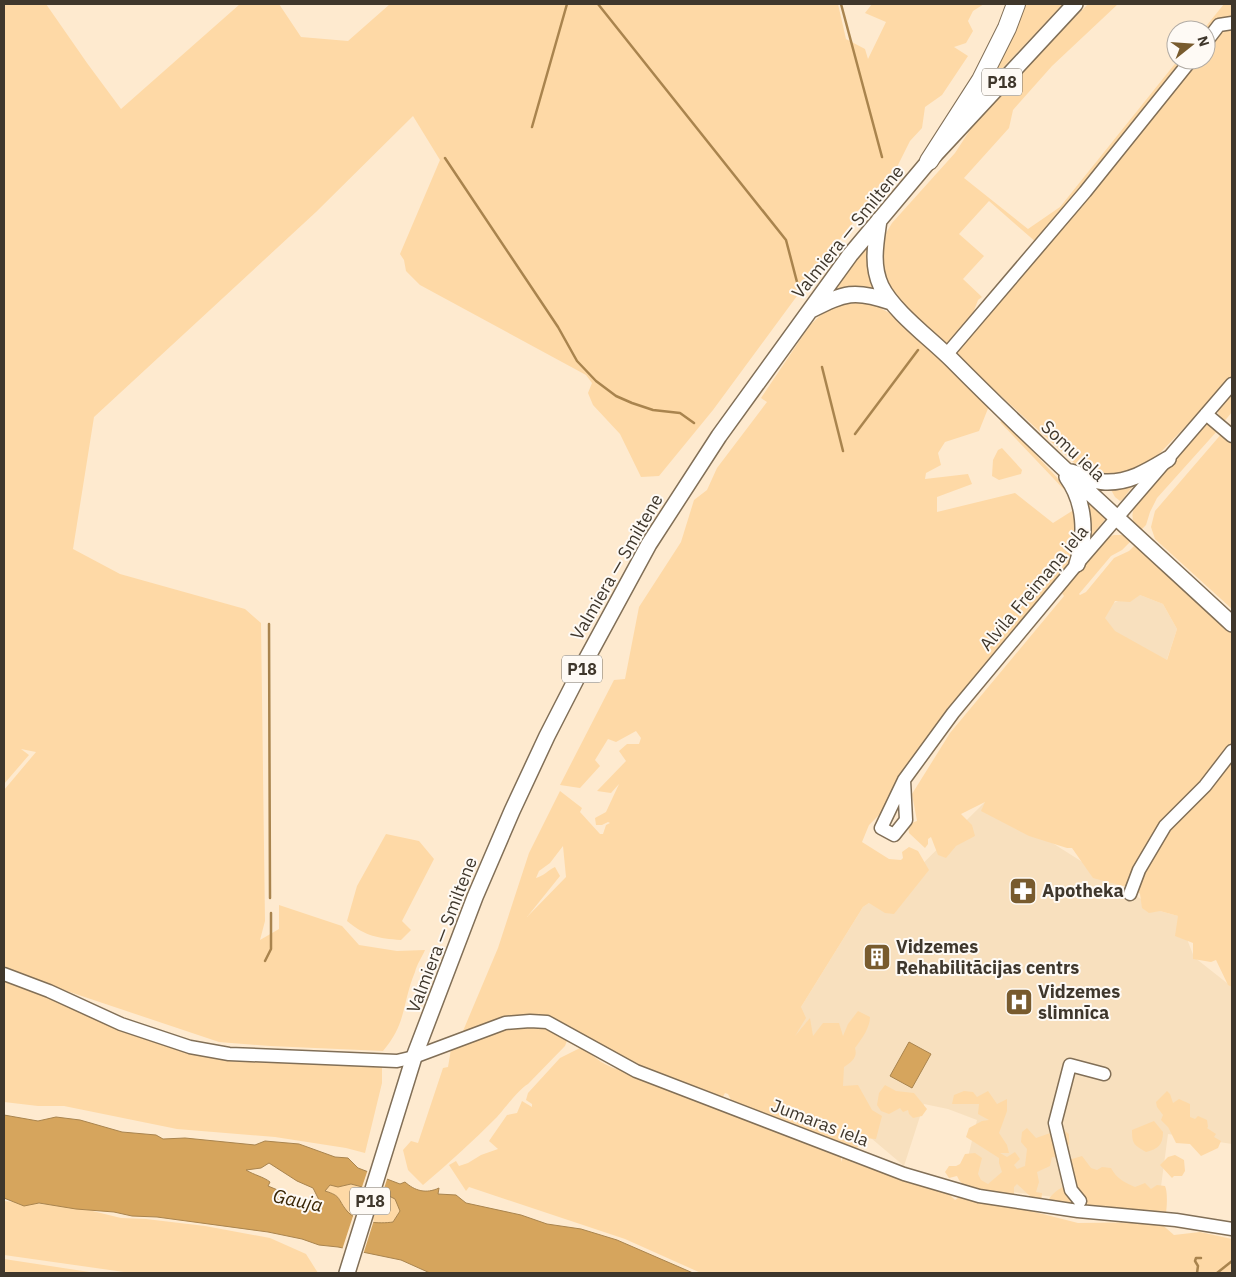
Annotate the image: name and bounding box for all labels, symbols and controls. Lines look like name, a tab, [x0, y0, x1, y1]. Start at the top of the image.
north arrow	[1166, 20, 1216, 70]
text: N	[1193, 34, 1214, 49]
road number: P18	[982, 68, 1022, 95]
street label: Valmiera — Smiltene	[787, 160, 909, 303]
street label: Somu iela	[1036, 415, 1111, 486]
street label: Valmiera — Smiltene	[565, 489, 668, 644]
street label: Alvila Freimaņa iela	[974, 520, 1093, 655]
road number: P18	[562, 656, 602, 682]
street label: Valmiera — Smiltene	[401, 853, 482, 1016]
pharmacy icon: Apotheka	[1008, 876, 1038, 906]
place label: Apotheka	[1042, 879, 1124, 902]
place label: Vidzemes Rehabilitācijas centrs	[896, 935, 1079, 979]
building icon: Vidzemes Rehabilitācijas centrs	[862, 942, 892, 972]
place label: Vidzemes slimnīca	[1038, 980, 1120, 1024]
hospital icon: Vidzemes slimnīca	[1004, 987, 1034, 1017]
street label: Jumaras iela	[768, 1093, 873, 1152]
water label: Gauja	[271, 1183, 325, 1217]
road number: P18	[350, 1188, 390, 1214]

